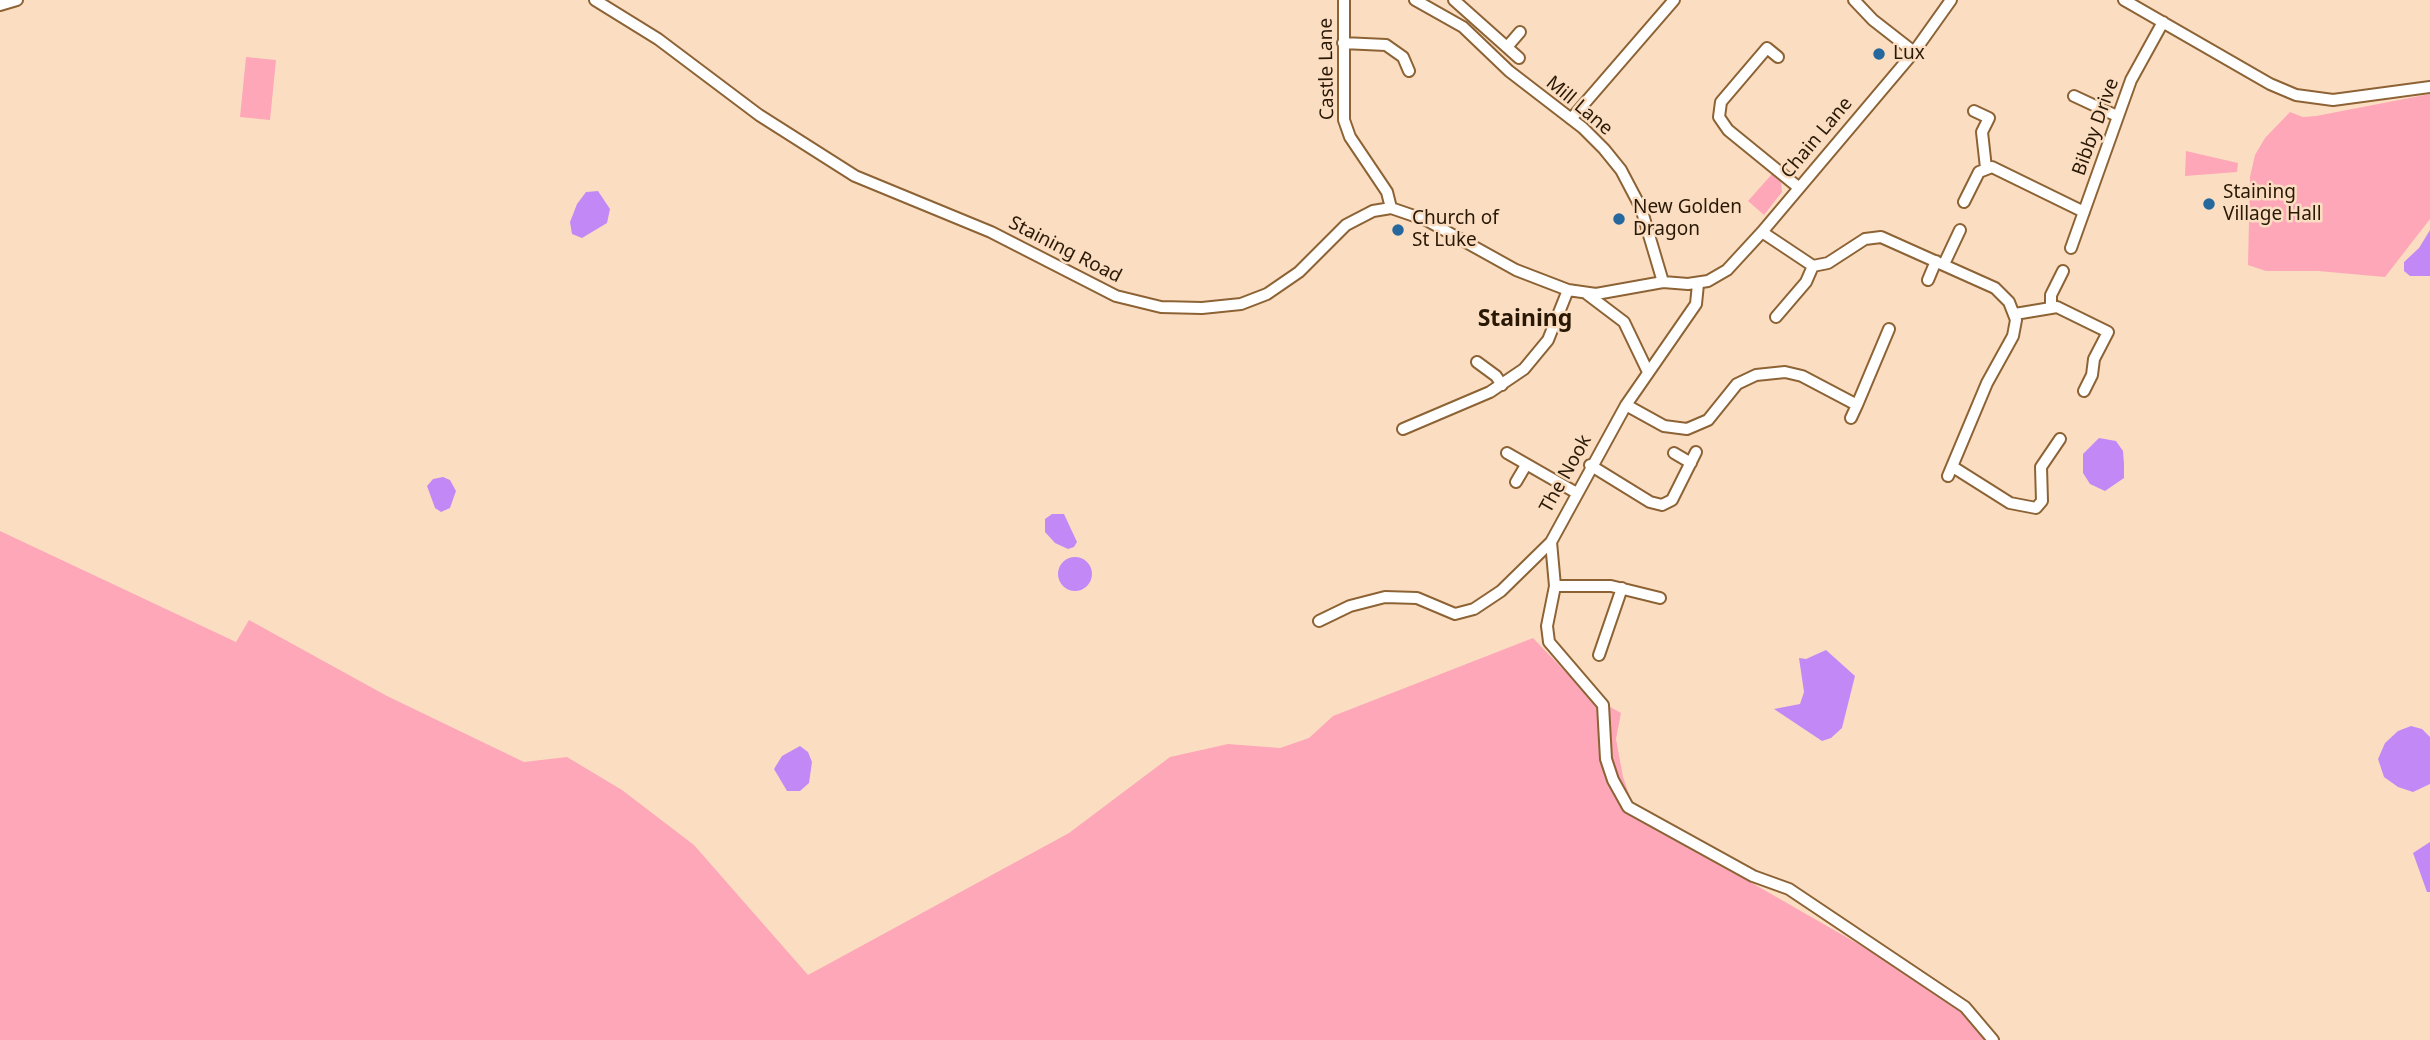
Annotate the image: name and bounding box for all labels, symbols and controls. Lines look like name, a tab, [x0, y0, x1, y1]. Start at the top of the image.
street label: Castle Lane	[1315, 18, 1339, 120]
place label: Lux	[1893, 43, 1925, 65]
marker: Lux	[1871, 46, 1887, 62]
street label: Mill Lane	[1541, 72, 1617, 140]
street label: Bibby Drive	[2068, 75, 2124, 179]
street label: Chain Lane	[1776, 93, 1858, 183]
place label: Staining Village Hall	[2223, 182, 2322, 226]
marker: Staining Village Hall	[2201, 196, 2217, 212]
place label: New Golden Dragon	[1633, 197, 1742, 241]
place label: Church of St Luke	[1412, 208, 1499, 252]
marker: New Golden Dragon	[1611, 211, 1627, 227]
street label: Staining Road	[1005, 212, 1125, 288]
marker: Church of St Luke	[1390, 222, 1406, 238]
district label: Staining	[1478, 305, 1572, 333]
street label: The Nook	[1535, 431, 1597, 517]

